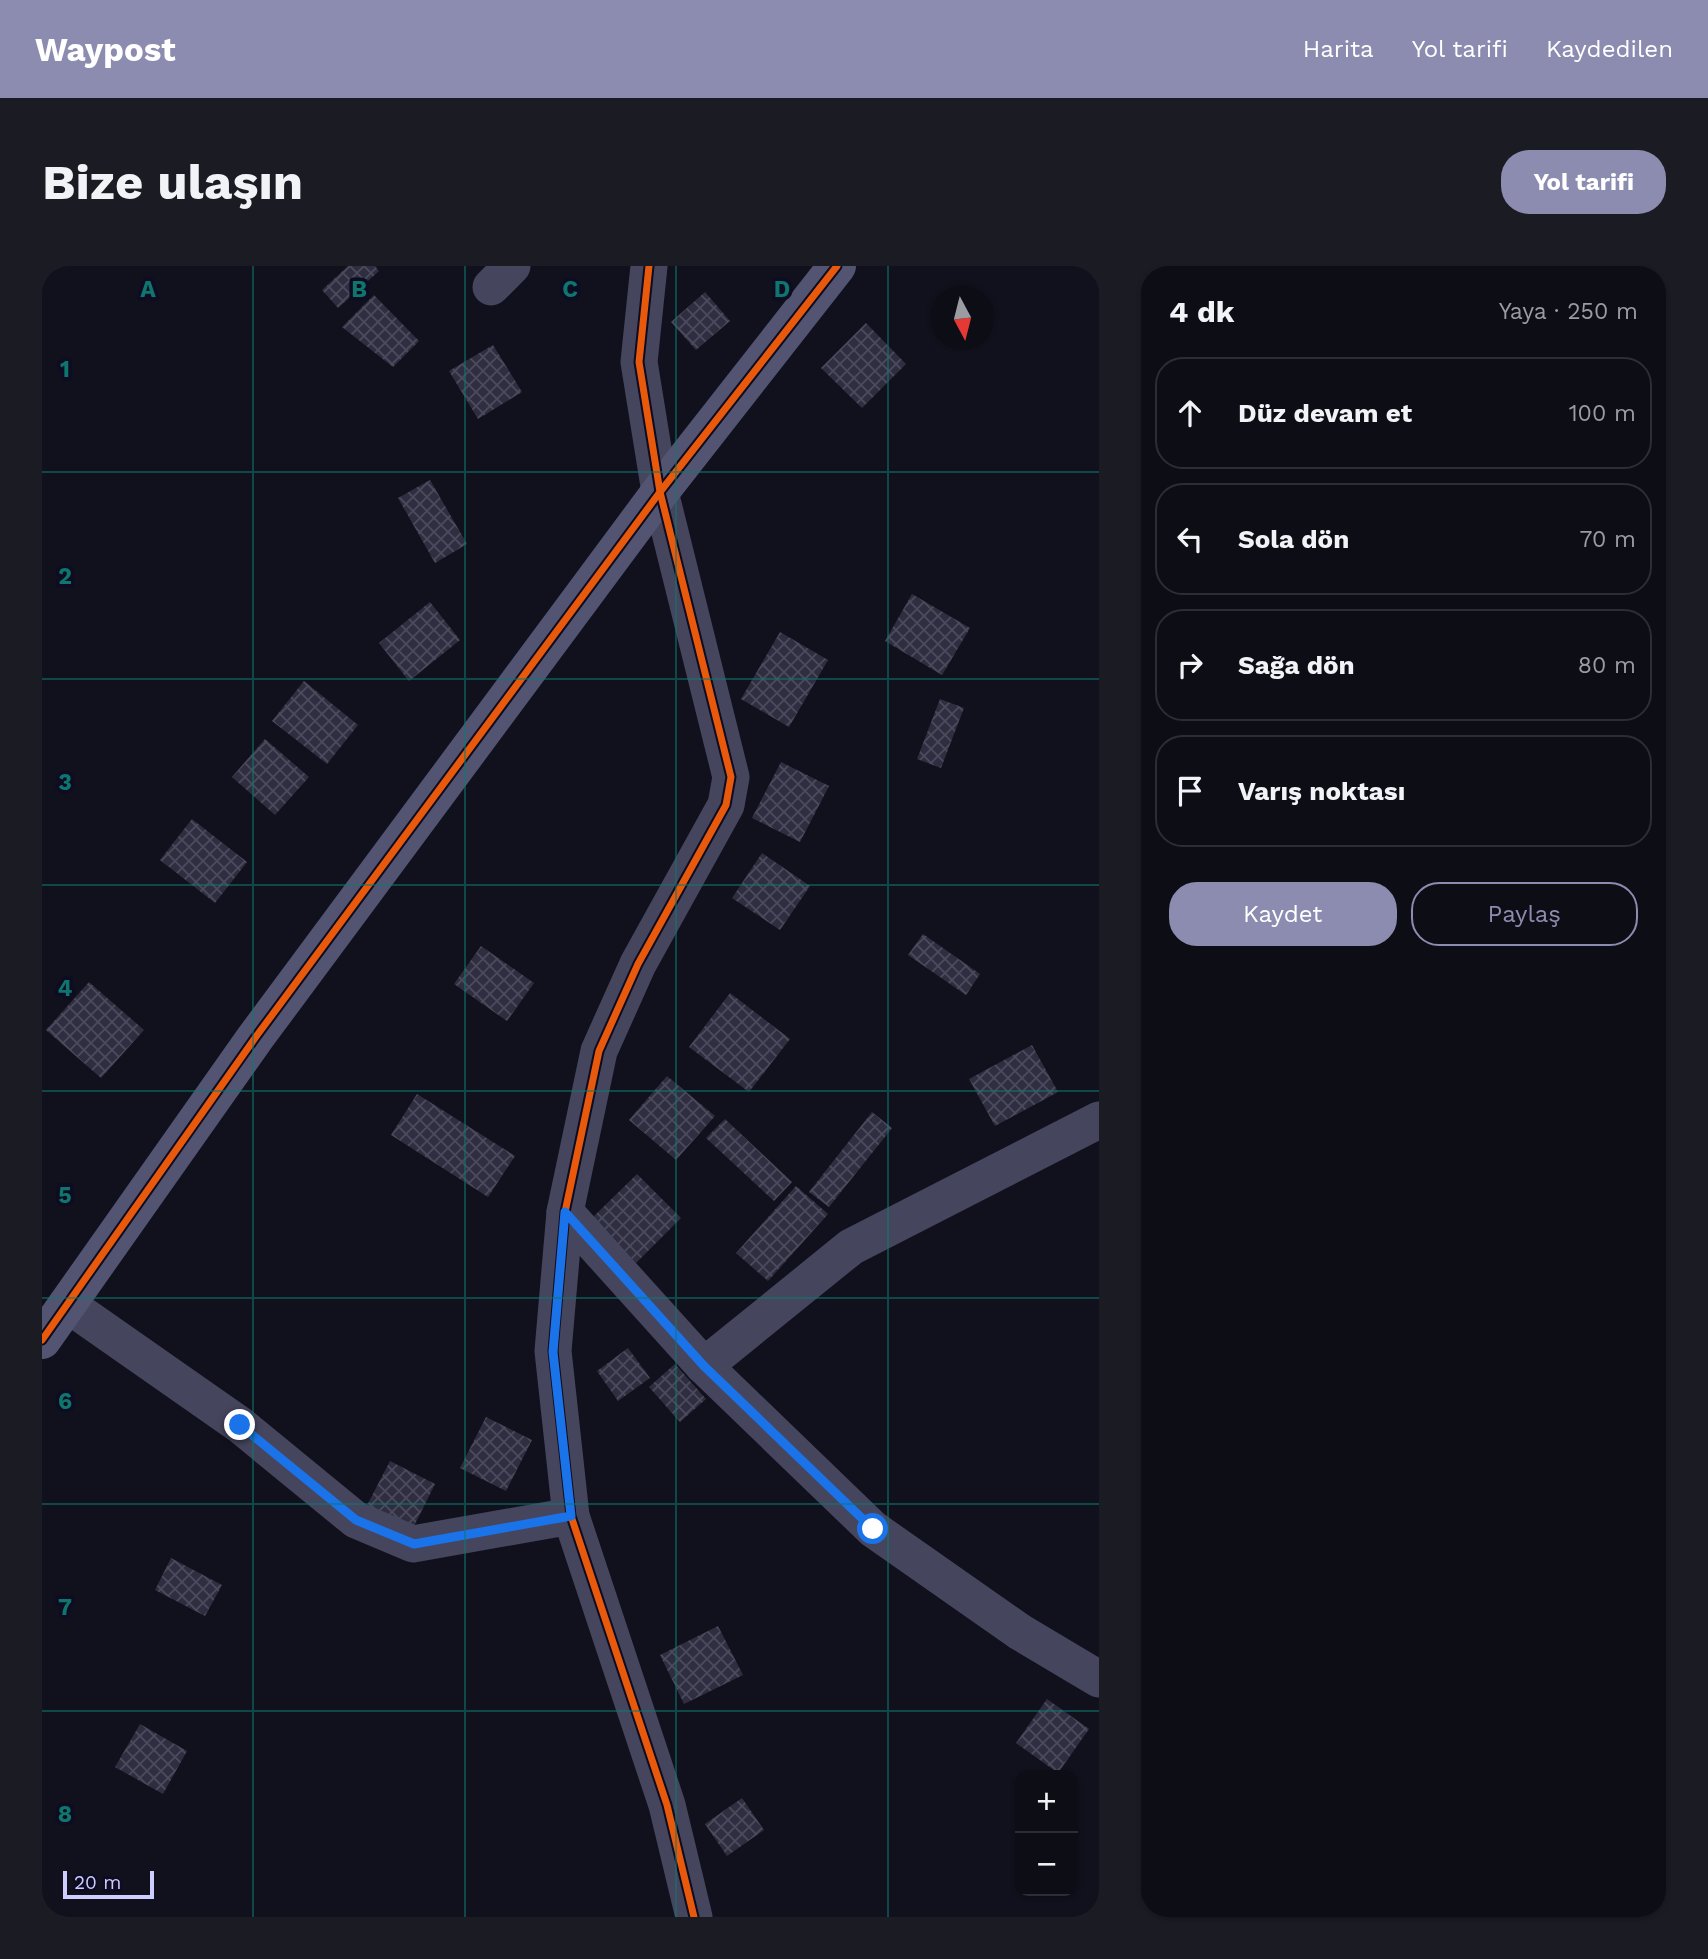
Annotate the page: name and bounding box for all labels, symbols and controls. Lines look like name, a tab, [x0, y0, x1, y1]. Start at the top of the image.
text: Waypost	[35, 30, 176, 69]
text: Harita	[1303, 35, 1374, 63]
text: Yol tarifi	[1412, 35, 1508, 63]
text: Kaydedilen	[1546, 35, 1673, 63]
button: Yol tarifi	[1501, 150, 1666, 214]
text: Bize ulaşın	[42, 153, 303, 211]
text: A	[140, 276, 156, 303]
text: B	[351, 276, 367, 303]
text: C	[562, 276, 578, 303]
text: D	[774, 276, 790, 303]
north arrow	[931, 287, 994, 350]
text: 4 dk	[1169, 294, 1234, 329]
text: Yaya · 250 m	[1499, 298, 1638, 325]
text: 1	[60, 356, 70, 383]
icon: ahead	[1171, 394, 1209, 432]
text: Düz devam et	[1238, 398, 1412, 428]
text: 100 m	[1569, 400, 1636, 427]
icon: left	[1171, 520, 1209, 558]
text: Sola dön	[1238, 524, 1349, 554]
text: 70 m	[1579, 526, 1636, 553]
text: 2	[58, 563, 72, 590]
icon: right	[1171, 646, 1209, 684]
text: Sağa dön	[1238, 650, 1355, 680]
text: 80 m	[1578, 652, 1636, 679]
text: 3	[58, 769, 72, 796]
icon: arrive	[1171, 772, 1209, 810]
text: Varış noktası	[1238, 776, 1405, 806]
button: Kaydet	[1169, 882, 1397, 946]
button: Paylaş	[1411, 882, 1638, 946]
text: 4	[58, 975, 73, 1002]
text: 5	[58, 1182, 72, 1209]
text: 6	[58, 1388, 72, 1415]
route end	[224, 1409, 255, 1440]
route start	[857, 1513, 888, 1544]
text: 7	[58, 1594, 72, 1621]
map controls	[1015, 1770, 1078, 1896]
button: +	[1015, 1770, 1078, 1833]
text: 8	[58, 1801, 72, 1828]
button: −	[1015, 1833, 1078, 1896]
scale bar	[63, 1868, 154, 1900]
text: 20 m	[74, 1871, 121, 1894]

